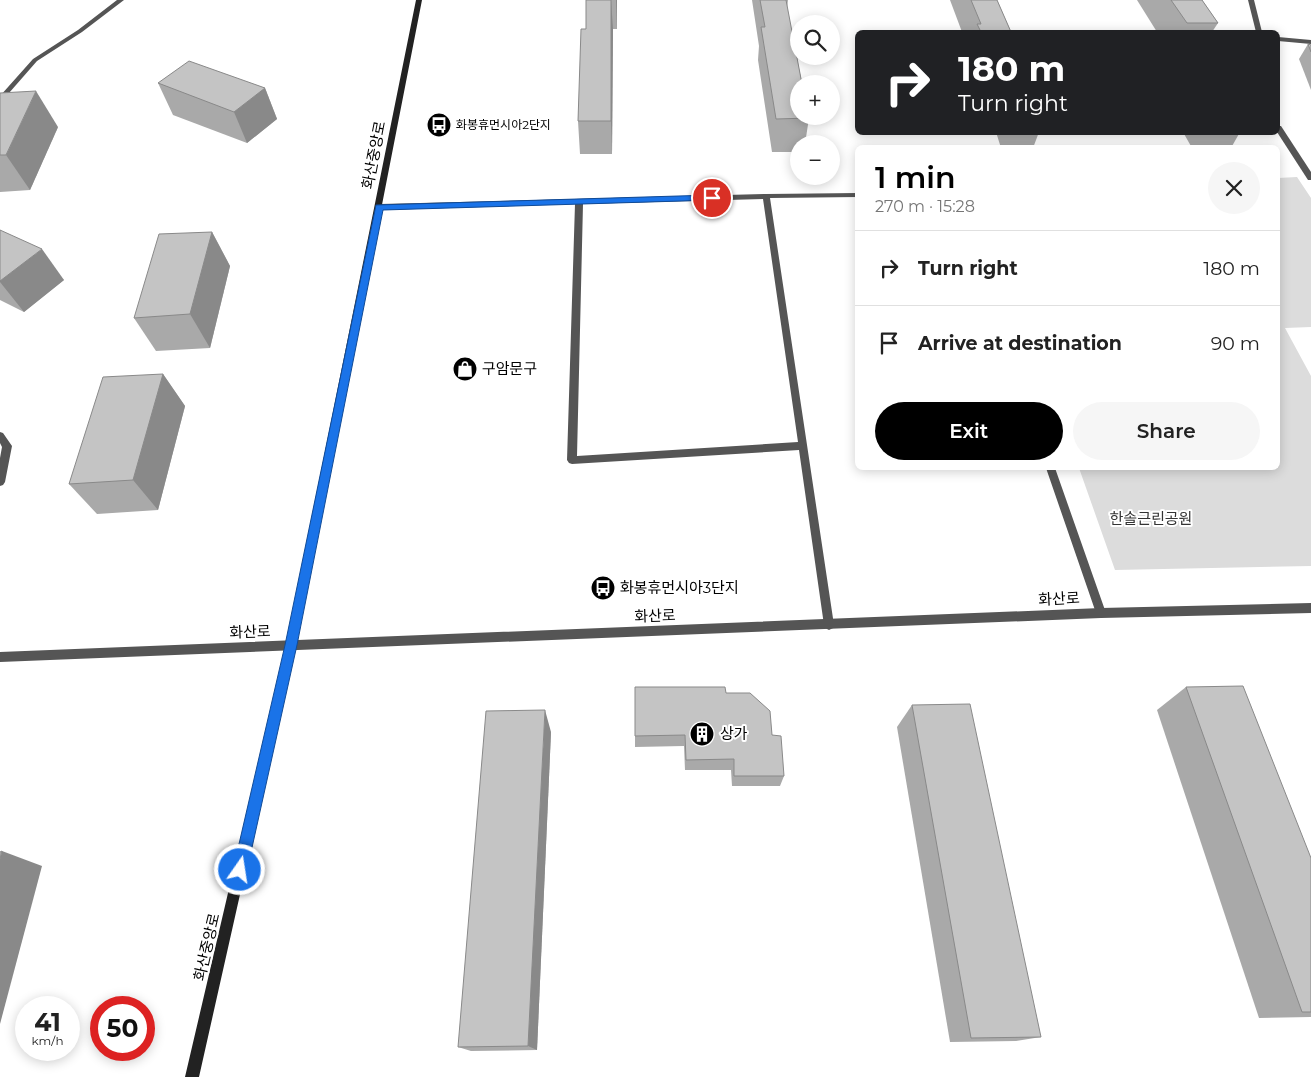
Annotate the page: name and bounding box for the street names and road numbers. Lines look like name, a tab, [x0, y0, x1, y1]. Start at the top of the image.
street label: 화산중앙로	[358, 119, 389, 191]
street label: 화산로	[1038, 588, 1080, 609]
street label: 화산로	[634, 605, 676, 626]
street label: 화산로	[229, 621, 271, 642]
street label: 화산중앙로	[189, 911, 224, 983]

